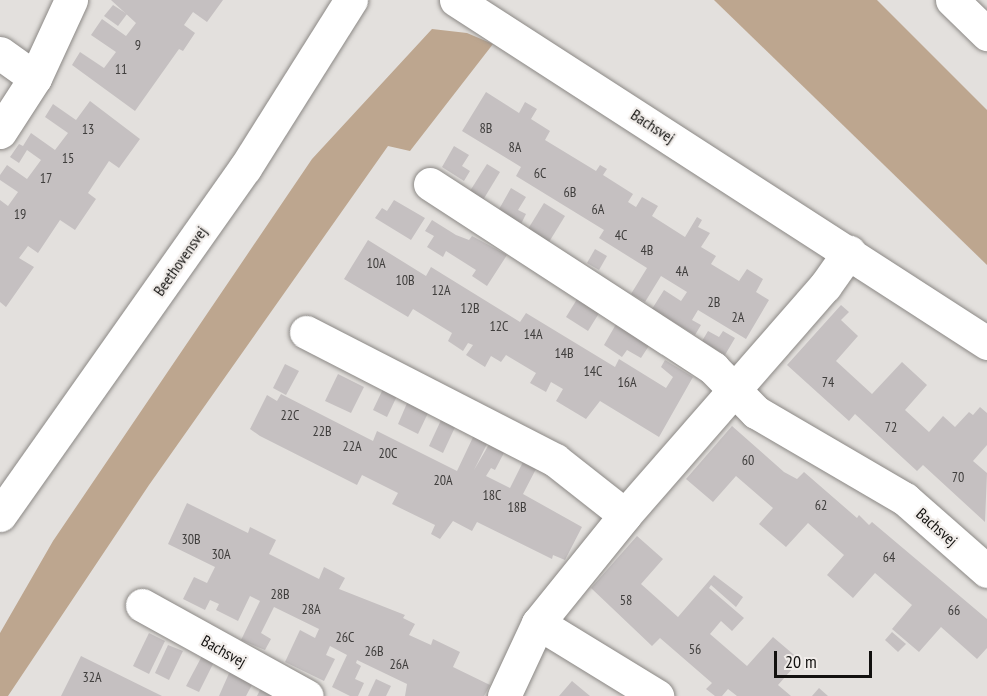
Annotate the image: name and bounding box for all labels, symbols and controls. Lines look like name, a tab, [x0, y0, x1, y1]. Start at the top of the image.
house number: 9	[135, 37, 141, 53]
house number: 11	[115, 61, 127, 77]
street label: Bachsvej	[628, 105, 678, 147]
house number: 8B	[480, 120, 492, 136]
house number: 13	[82, 121, 94, 137]
house number: 8A	[509, 139, 521, 155]
house number: 15	[62, 150, 74, 166]
house number: 6C	[534, 165, 546, 181]
house number: 17	[40, 170, 52, 186]
house number: 6B	[564, 184, 576, 200]
house number: 6A	[592, 201, 604, 217]
house number: 19	[14, 206, 26, 222]
street label: Beethovensvej	[149, 223, 211, 299]
house number: 4C	[615, 227, 627, 243]
house number: 4B	[641, 242, 653, 258]
house number: 10A	[366, 255, 386, 271]
house number: 4A	[676, 263, 688, 279]
house number: 10B	[395, 272, 415, 288]
house number: 12A	[431, 282, 451, 298]
house number: 2B	[708, 294, 720, 310]
house number: 12B	[460, 300, 480, 316]
house number: 2A	[732, 309, 744, 325]
house number: 12C	[489, 318, 509, 334]
house number: 14A	[523, 326, 543, 342]
house number: 14B	[554, 345, 574, 361]
house number: 14C	[583, 363, 603, 379]
house number: 16A	[617, 374, 637, 390]
house number: 74	[822, 374, 834, 390]
house number: 22C	[280, 407, 300, 423]
house number: 72	[885, 419, 897, 435]
house number: 22B	[312, 423, 332, 439]
house number: 22A	[342, 438, 362, 454]
house number: 20C	[378, 445, 398, 461]
house number: 60	[742, 452, 754, 468]
house number: 70	[952, 469, 964, 485]
house number: 20A	[433, 472, 453, 488]
house number: 18C	[482, 487, 502, 503]
house number: 62	[815, 497, 827, 513]
house number: 18B	[507, 499, 527, 515]
street label: Bachsvej	[912, 504, 962, 550]
house number: 30B	[181, 531, 201, 547]
house number: 30A	[211, 546, 231, 562]
house number: 64	[883, 549, 895, 565]
house number: 28B	[270, 586, 290, 602]
house number: 58	[620, 592, 632, 608]
house number: 28A	[301, 601, 321, 617]
house number: 66	[948, 602, 960, 618]
house number: 26C	[335, 629, 355, 645]
street label: Bachsvej	[198, 631, 250, 671]
scale bar	[777, 639, 874, 677]
house number: 56	[689, 641, 701, 657]
house number: 26B	[364, 643, 384, 659]
text: 20 m	[785, 650, 817, 673]
house number: 26A	[389, 656, 409, 672]
house number: 32A	[82, 669, 102, 685]

